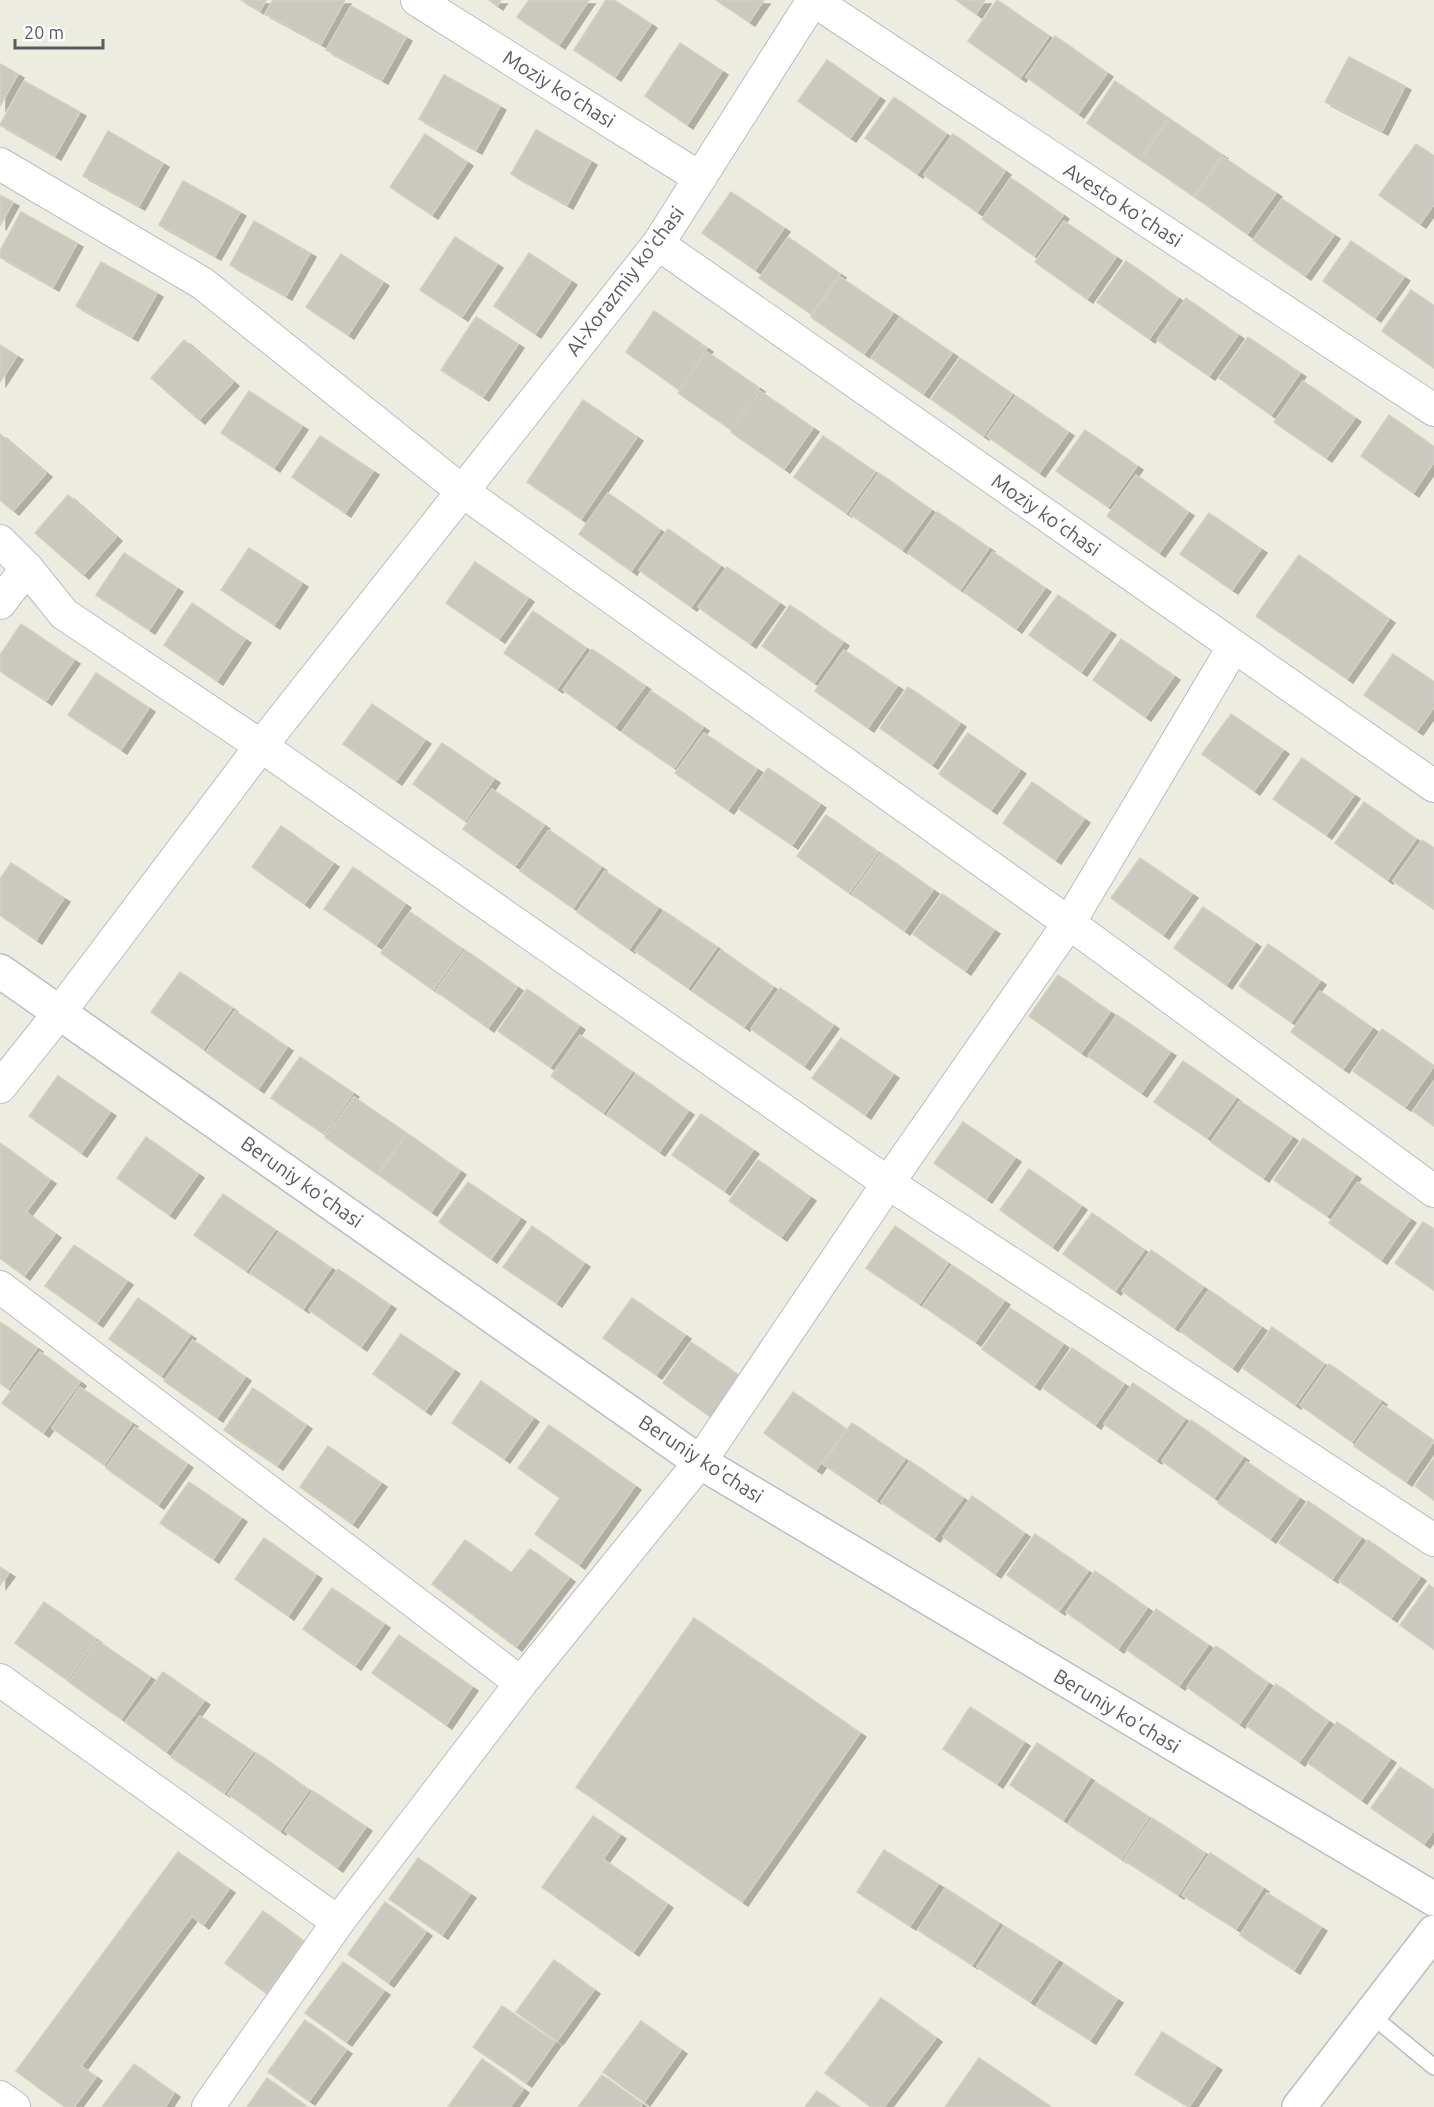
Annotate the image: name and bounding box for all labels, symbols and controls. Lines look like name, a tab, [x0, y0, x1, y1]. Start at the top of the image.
scale bar	[15, 12, 104, 50]
text: 20 m	[24, 22, 64, 42]
street label: Moziy ko‘chasi	[499, 45, 619, 132]
street label: Avesto ko'chasi	[1060, 158, 1187, 251]
street label: Al-Xorazmiy ko'chasi	[561, 201, 688, 360]
street label: Moziy ko‘chasi	[988, 469, 1105, 561]
street label: Beruniy ko'chasi	[237, 1131, 368, 1232]
street label: Beruniy ko'chasi	[635, 1410, 768, 1507]
street label: Beruniy ko'chasi	[1050, 1664, 1185, 1757]

